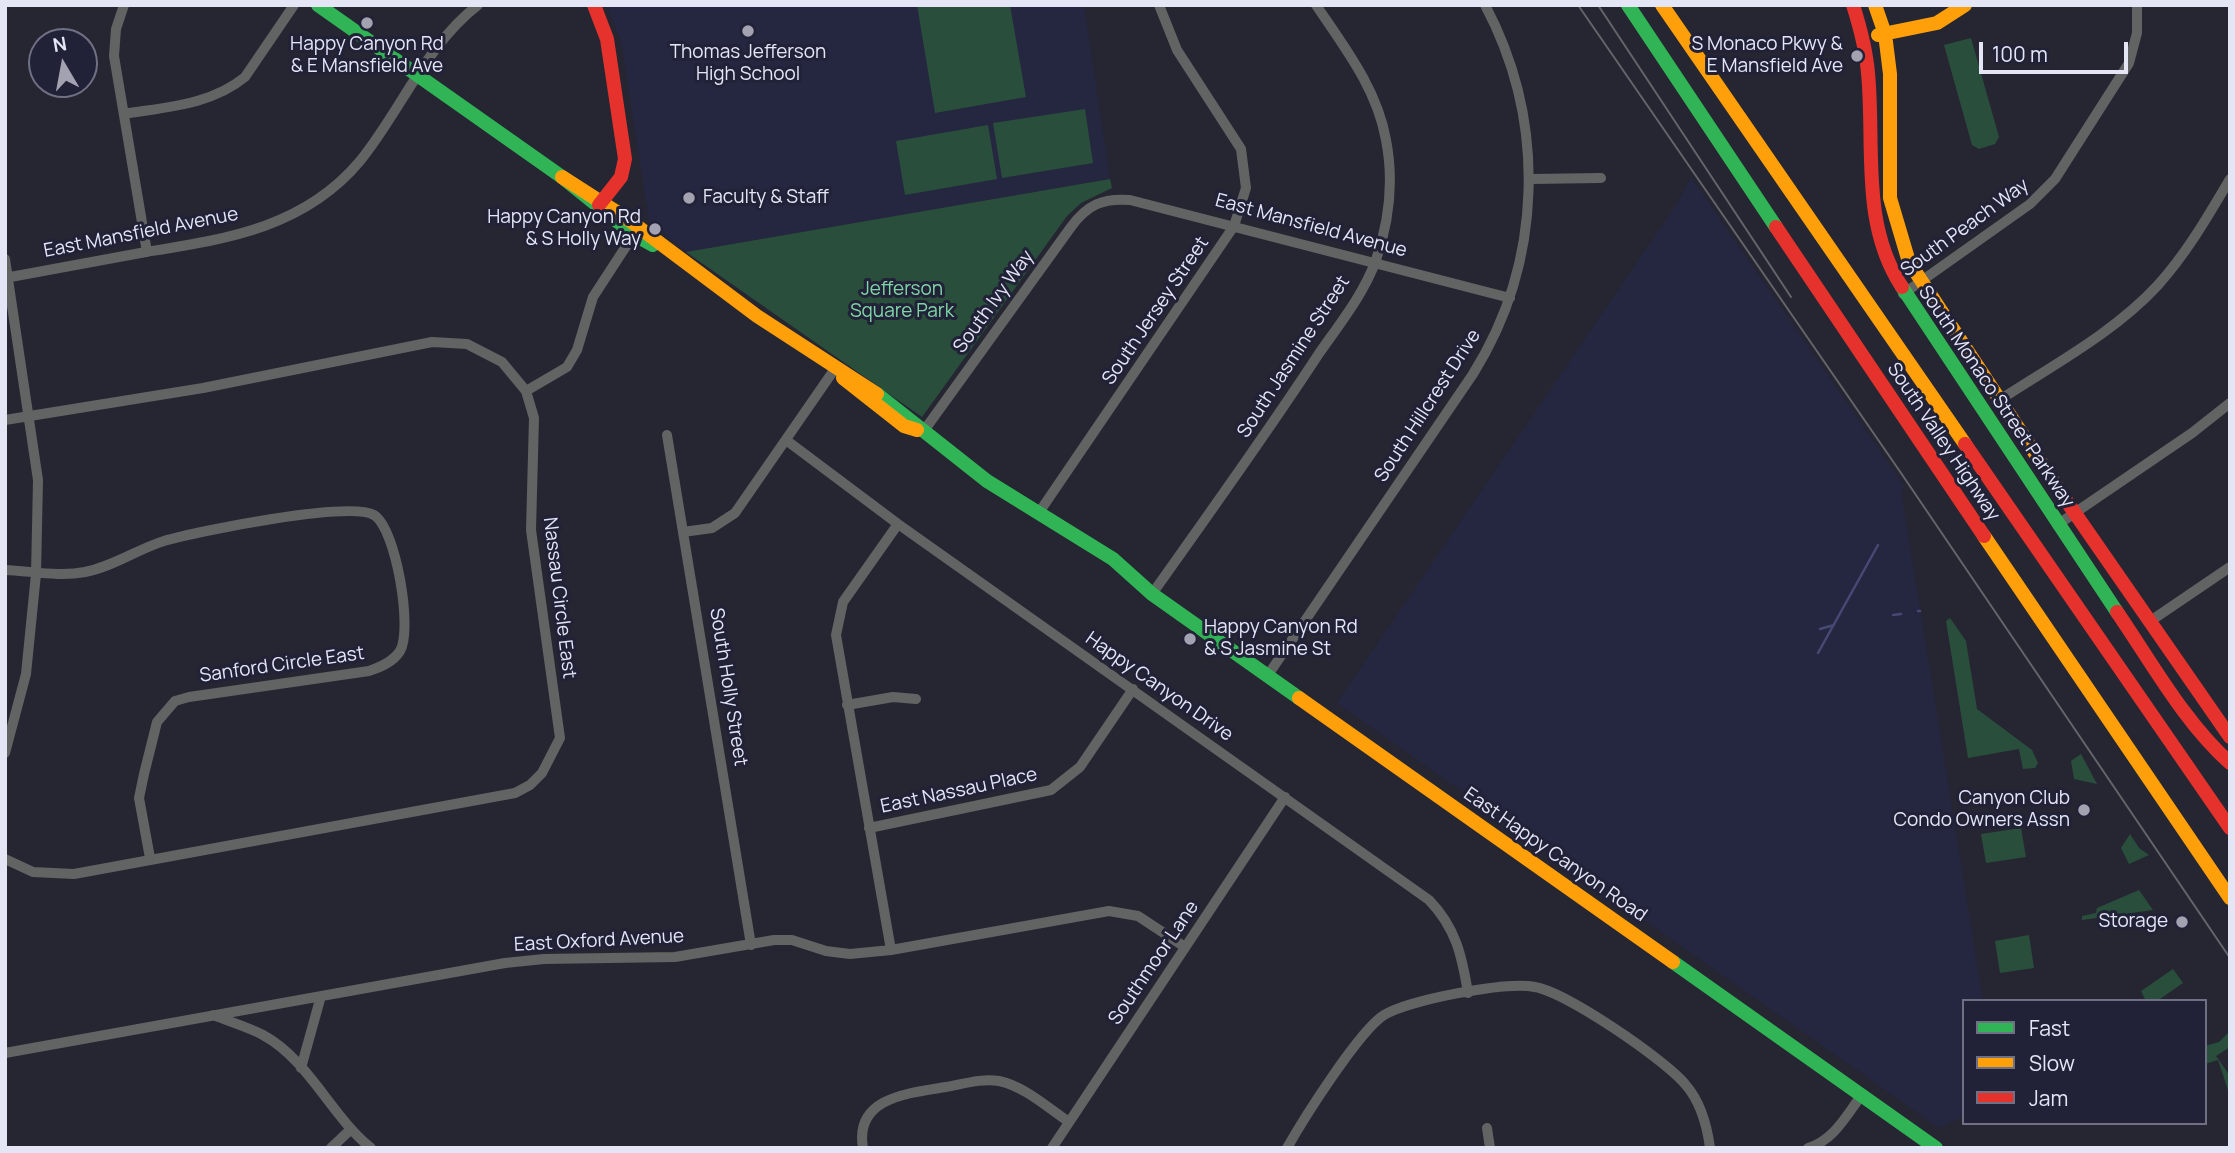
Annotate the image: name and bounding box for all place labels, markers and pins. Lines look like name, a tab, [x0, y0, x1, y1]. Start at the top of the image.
marker: Happy Canyon Rd & E Mansfield Ave	[359, 15, 375, 31]
marker: Thomas Jefferson High School	[740, 23, 756, 39]
place label: Happy Canyon Rd & E Mansfield Ave	[290, 34, 444, 78]
place label: S Monaco Pkwy & E Mansfield Ave	[1692, 34, 1843, 78]
place label: Thomas Jefferson High School	[670, 42, 826, 86]
marker: S Monaco Pkwy & E Mansfield Ave	[1849, 48, 1865, 64]
place label: Faculty & Staff	[703, 187, 829, 209]
marker: Faculty & Staff	[681, 190, 697, 206]
place label: Happy Canyon Rd & S Holly Way	[487, 207, 641, 251]
marker: Happy Canyon Rd & S Holly Way	[647, 221, 663, 237]
place label: Happy Canyon Rd & S Jasmine St	[1204, 617, 1358, 661]
marker: Happy Canyon Rd & S Jasmine St	[1182, 631, 1198, 647]
place label: Canyon Club Condo Owners Assn	[1893, 788, 2070, 832]
marker: Canyon Club Condo Owners Assn	[2076, 802, 2092, 818]
place label: Storage	[2098, 911, 2168, 933]
marker: Storage	[2174, 914, 2190, 930]

